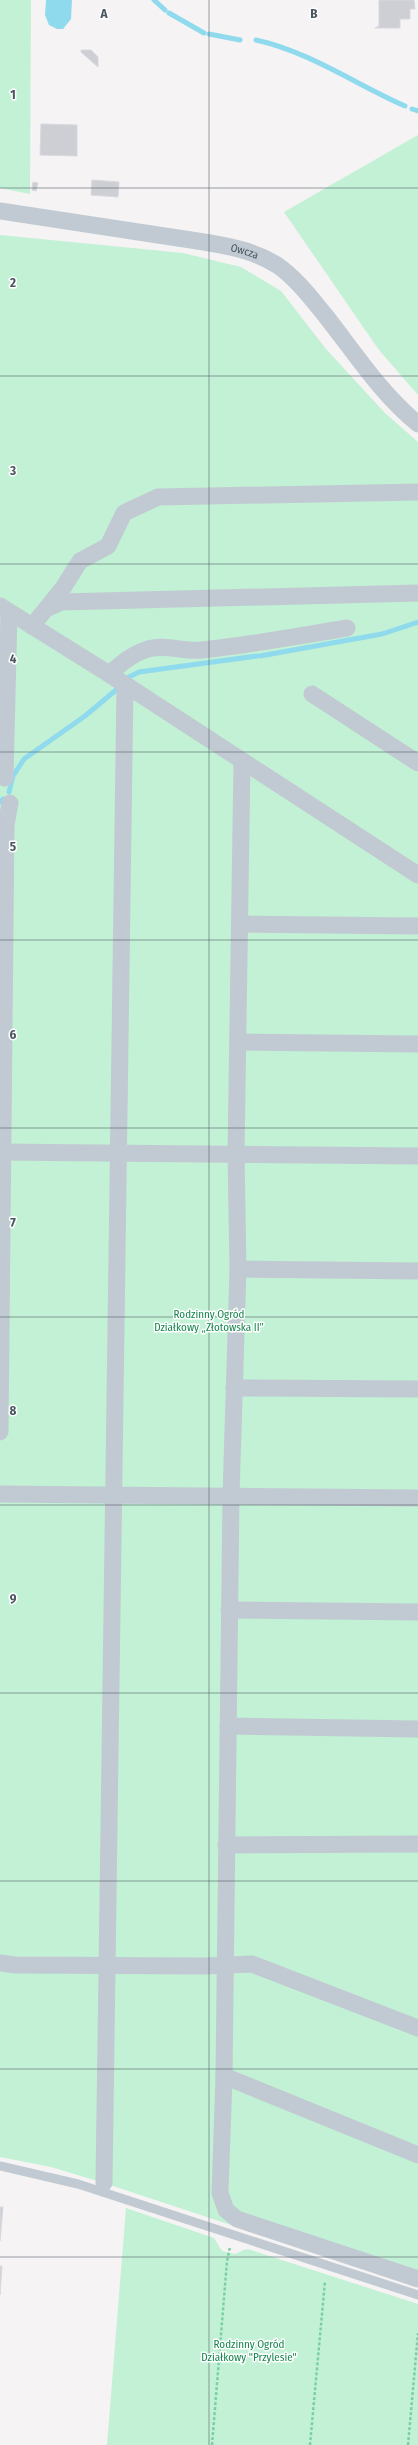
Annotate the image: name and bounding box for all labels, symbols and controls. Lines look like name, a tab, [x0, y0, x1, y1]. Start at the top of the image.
text: A	[99, 6, 108, 21]
text: B	[310, 6, 318, 21]
text: 1	[10, 87, 16, 102]
street label: Owcza	[229, 241, 260, 261]
text: 2	[9, 275, 16, 290]
text: 3	[9, 463, 16, 478]
text: 4	[10, 651, 17, 666]
text: 5	[10, 839, 16, 854]
text: 6	[10, 1027, 17, 1042]
text: 7	[10, 1215, 16, 1230]
park label: Rodzinny Ogród Działkowy „Złotowska II”	[154, 1308, 264, 1334]
text: 8	[10, 1403, 17, 1418]
text: 9	[10, 1591, 17, 1606]
park label: Rodzinny Ogród Działkowy "Przylesie"	[201, 2338, 297, 2364]

